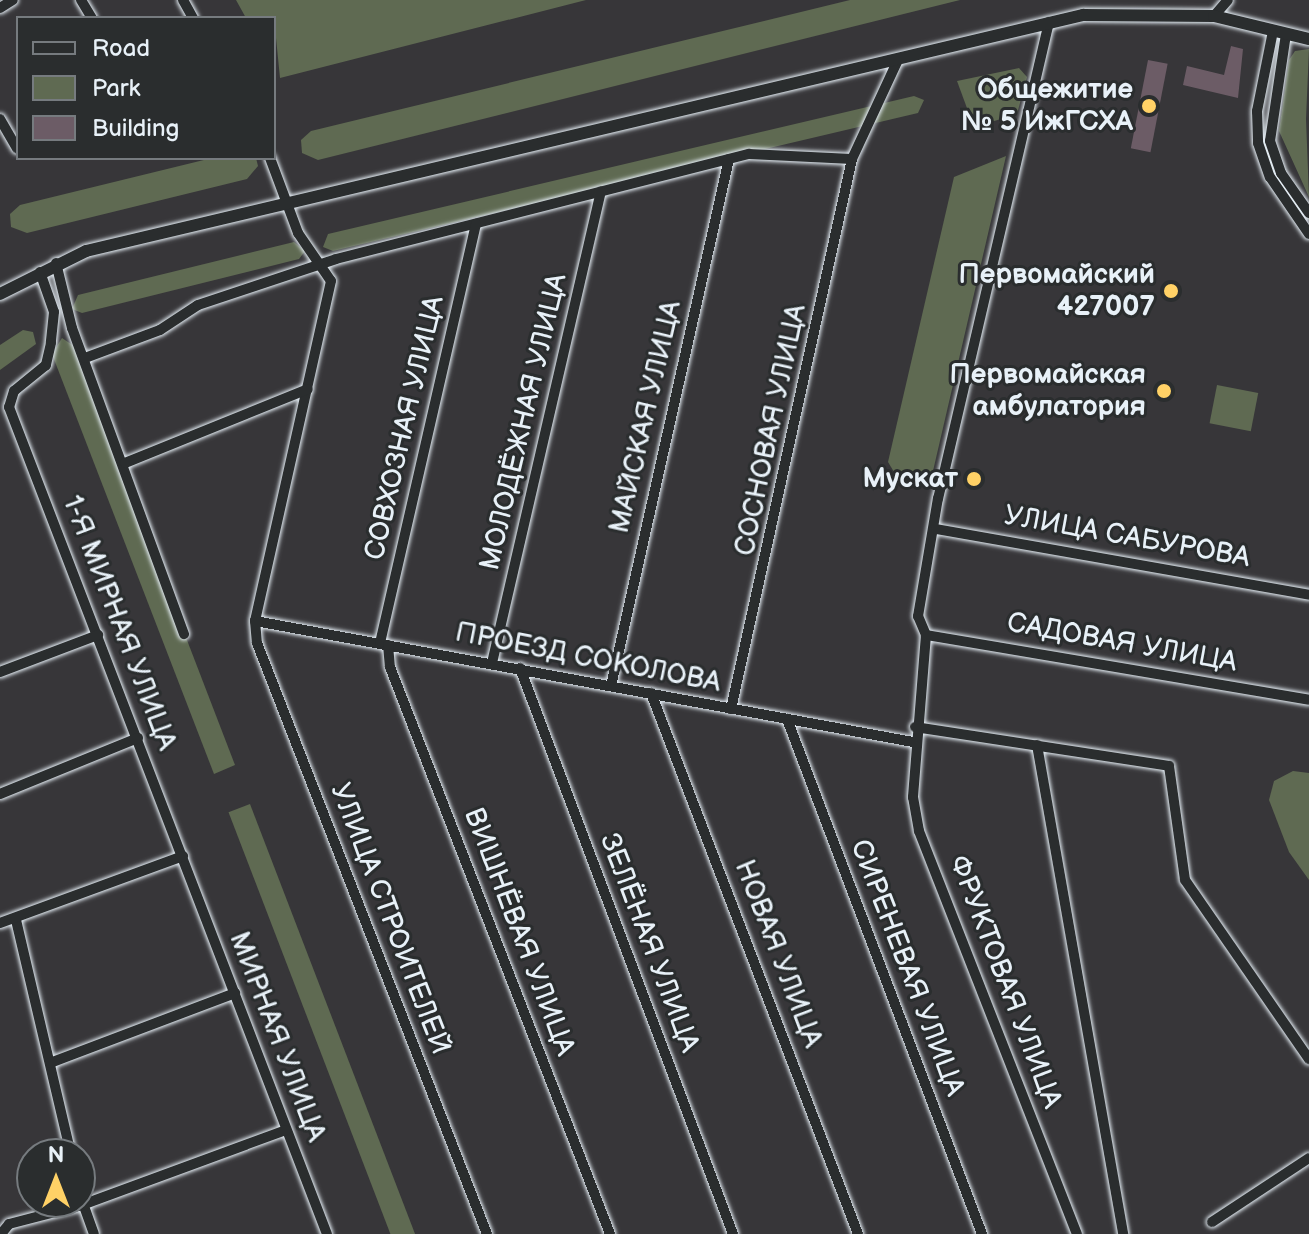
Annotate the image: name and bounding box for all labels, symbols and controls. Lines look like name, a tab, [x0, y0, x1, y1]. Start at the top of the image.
legend	[16, 16, 276, 160]
text: Road	[92, 34, 150, 63]
place label: Общежитие № 5 ИжГСХА	[961, 73, 1133, 139]
text: Park	[92, 74, 140, 103]
marker: Общежитие № 5 ИжГСХА	[1140, 97, 1158, 115]
text: Building	[92, 114, 179, 143]
place label: Первомайский 427007	[959, 258, 1155, 324]
street label: МОЛОДЁЖНАЯ УЛИЦА	[474, 270, 574, 574]
marker: Первомайский 427007	[1162, 282, 1180, 300]
street label: СОВХОЗНАЯ УЛИЦА	[358, 293, 452, 563]
street label: МАЙСКАЯ УЛИЦА	[603, 298, 689, 536]
street label: СОСНОВАЯ УЛИЦА	[728, 301, 814, 559]
place label: Первомайская амбулатория	[949, 358, 1146, 424]
marker: Первомайская амбулатория	[1153, 380, 1175, 402]
place label: Мускат	[862, 462, 958, 496]
marker: Мускат	[965, 470, 983, 488]
street label: 1-Я МИРНАЯ УЛИЦА	[55, 491, 183, 755]
street label: УЛИЦА САБУРОВА	[1001, 499, 1253, 575]
street label: САДОВАЯ УЛИЦА	[1005, 606, 1239, 680]
street label: ПРОЕЗД СОКОЛОВА	[452, 616, 724, 700]
street label: УЛИЦА СТРОИТЕЛЕЙ	[323, 779, 457, 1059]
street label: ВИШНЁВАЯ УЛИЦА	[456, 803, 582, 1061]
street label: ЗЕЛЁНАЯ УЛИЦА	[592, 829, 706, 1057]
street label: СИРЕНЕВАЯ УЛИЦА	[843, 835, 971, 1101]
street label: ФРУКТОВАЯ УЛИЦА	[941, 851, 1069, 1113]
street label: НОВАЯ УЛИЦА	[727, 856, 829, 1052]
street label: МИРНАЯ УЛИЦА	[222, 927, 332, 1147]
north arrow	[16, 1138, 96, 1218]
text: N	[48, 1142, 64, 1169]

